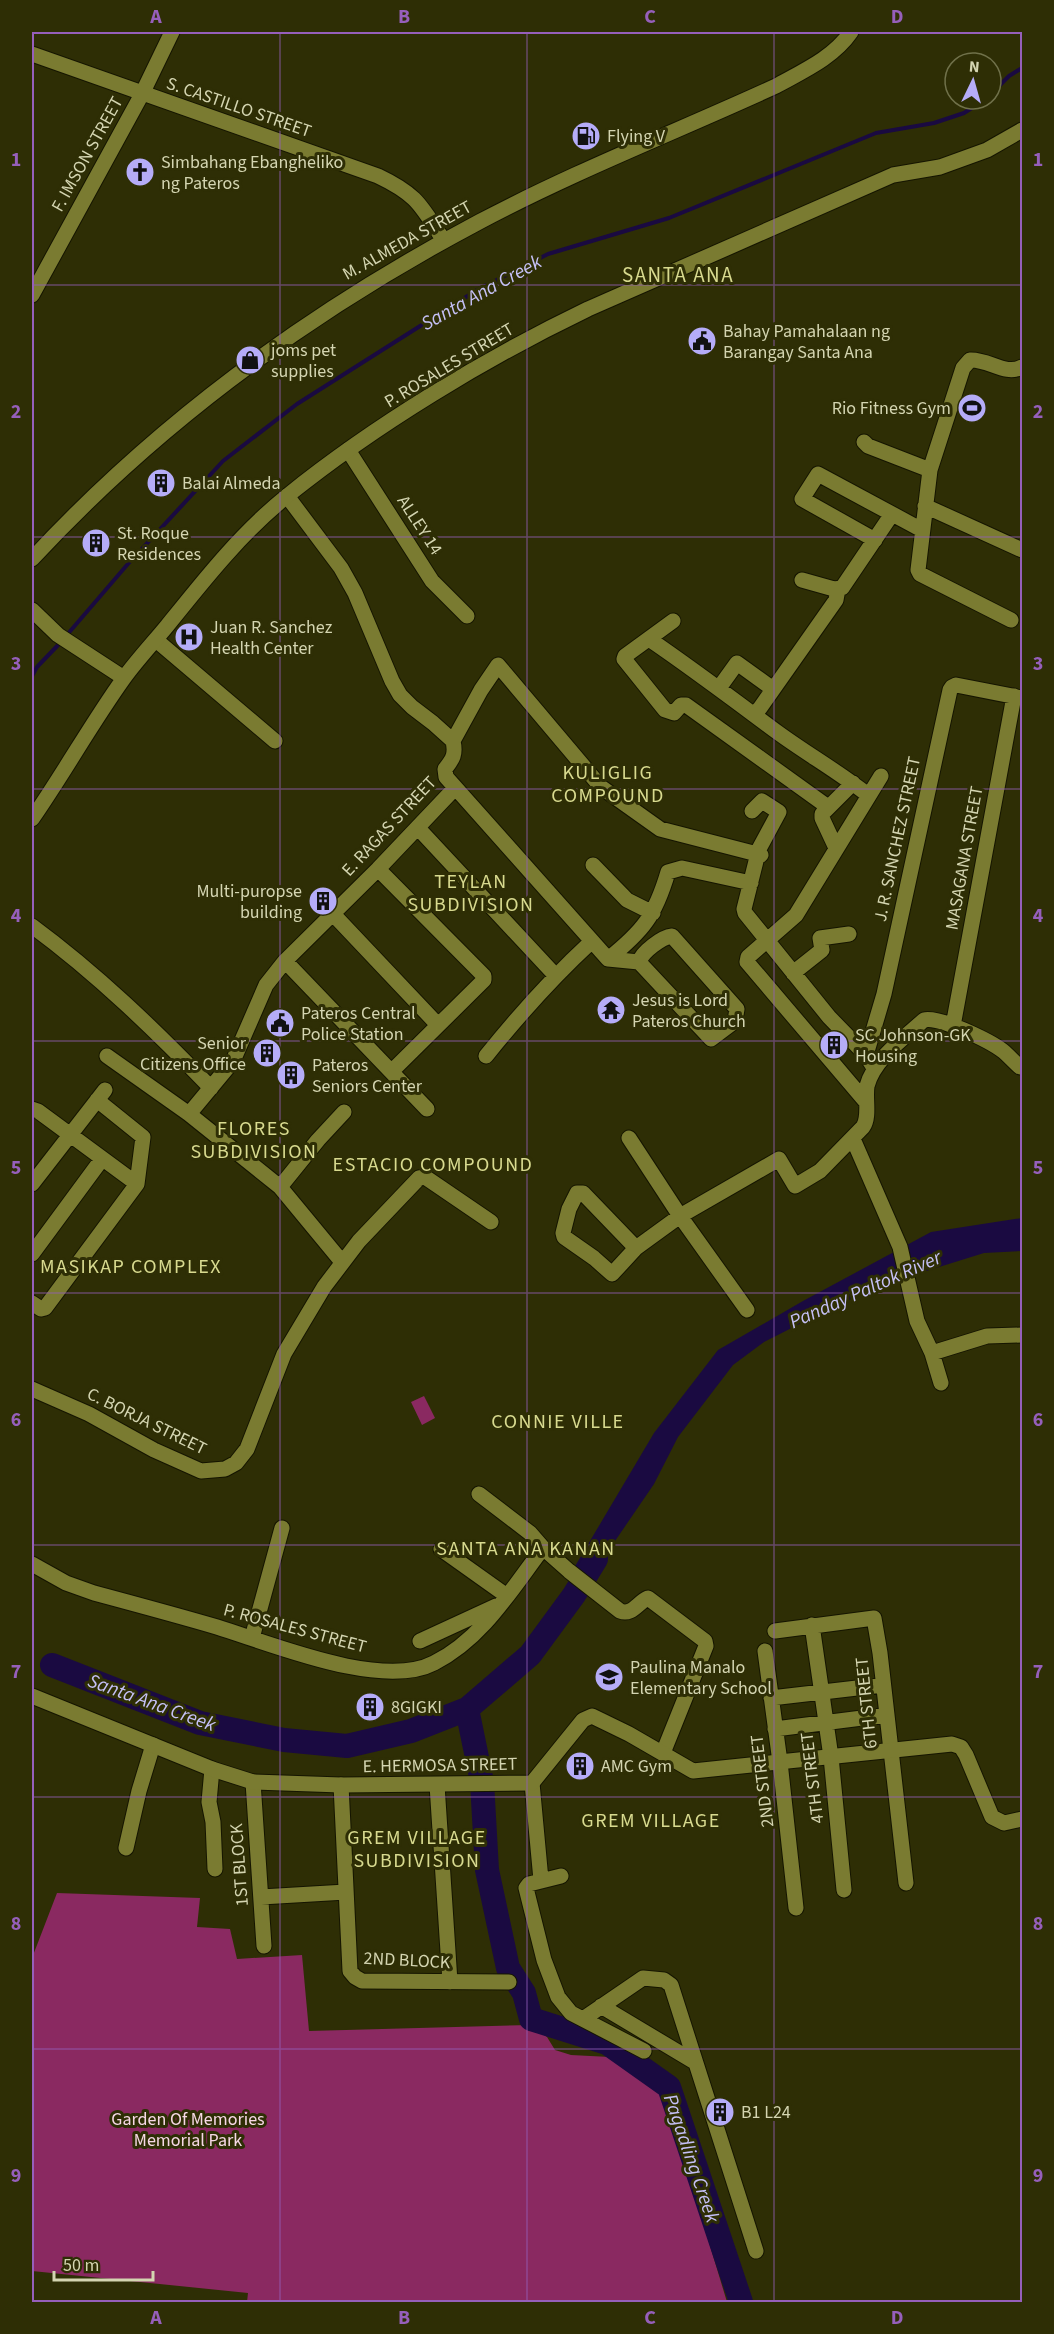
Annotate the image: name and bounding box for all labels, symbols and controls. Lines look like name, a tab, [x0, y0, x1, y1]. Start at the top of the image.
text: A	[149, 3, 162, 31]
text: B	[398, 3, 410, 31]
text: C	[644, 3, 656, 31]
text: D	[891, 3, 903, 31]
north arrow	[943, 51, 1003, 111]
text: N	[968, 56, 980, 78]
street label: S. CASTILLO STREET	[163, 71, 315, 144]
street label: F. IMSON STREET	[45, 92, 130, 216]
fuel station icon: Flying V	[570, 120, 602, 152]
place label: Flying V	[607, 124, 666, 149]
text: 1	[11, 146, 21, 174]
text: 1	[1033, 146, 1043, 174]
place label: Simbahang Ebangheliko ng Pateros	[161, 150, 343, 196]
church icon: Simbahang Ebangheliko ng Pateros	[124, 156, 156, 188]
street label: M. ALMEDA STREET	[338, 194, 477, 286]
water label: Santa Ana Creek	[416, 248, 547, 338]
district label: SANTA ANA	[622, 260, 734, 290]
street label: P. ROSALES STREET	[380, 317, 519, 414]
place label: Bahay Pamahalaan ng Barangay Santa Ana	[723, 319, 890, 365]
public building icon: Bahay Pamahalaan ng Barangay Santa Ana	[686, 325, 718, 357]
place label: joms pet supplies	[270, 338, 336, 384]
shop icon: joms pet supplies	[234, 344, 266, 376]
sports icon: Rio Fitness Gym	[956, 392, 988, 424]
place label: Rio Fitness Gym	[832, 396, 951, 421]
text: 2	[11, 398, 21, 426]
text: 2	[1033, 398, 1043, 426]
building icon: Balai Almeda	[145, 467, 177, 499]
place label: Balai Almeda	[182, 471, 281, 496]
street label: ALLEY 14	[391, 490, 448, 560]
place label: St. Roque Residences	[117, 521, 201, 567]
building icon: St. Roque Residences	[80, 527, 112, 559]
place label: Juan R. Sanchez Health Center	[210, 615, 333, 661]
hospital icon: Juan R. Sanchez Health Center	[173, 621, 205, 653]
text: 3	[11, 650, 21, 678]
text: 3	[1033, 650, 1043, 678]
street label: J. R. SANCHEZ STREET	[868, 754, 927, 924]
district label: KULIGLIG COMPOUND	[551, 759, 665, 810]
street label: E. RAGAS STREET	[336, 770, 443, 882]
street label: MASAGANA STREET	[940, 784, 990, 932]
district label: TEYLAN SUBDIVISION	[407, 868, 535, 919]
place label: Multi-puropse building	[196, 879, 302, 925]
building icon: Multi-puropse building	[307, 885, 339, 917]
text: 4	[11, 902, 22, 930]
text: 4	[1033, 902, 1044, 930]
place label: Jesus is Lord Pateros Church	[632, 988, 746, 1034]
temple icon: Jesus is Lord Pateros Church	[595, 994, 627, 1026]
place label: Pateros Central Police Station	[301, 1001, 416, 1047]
public building icon: Pateros Central Police Station	[264, 1007, 296, 1039]
place label: SC Johnson-GK Housing	[855, 1023, 971, 1069]
building icon: SC Johnson-GK Housing	[818, 1029, 850, 1061]
place label: Senior Citizens Office	[140, 1031, 247, 1077]
building icon: Senior Citizens Office	[251, 1037, 283, 1069]
place label: Pateros Seniors Center	[312, 1053, 423, 1099]
building icon: Pateros Seniors Center	[275, 1059, 307, 1091]
district label: FLORES SUBDIVISION	[190, 1115, 318, 1166]
district label: ESTACIO COMPOUND	[333, 1151, 533, 1179]
text: 5	[11, 1154, 21, 1182]
text: 5	[1033, 1154, 1043, 1182]
water label: Panday Paltok River	[785, 1243, 947, 1336]
district label: MASIKAP COMPLEX	[40, 1253, 222, 1281]
street label: C. BORJA STREET	[83, 1382, 211, 1461]
text: 6	[11, 1406, 21, 1434]
text: 6	[1033, 1406, 1043, 1434]
district label: CONNIE VILLE	[491, 1408, 625, 1436]
district label: SANTA ANA KANAN	[436, 1535, 616, 1563]
street label: P. ROSALES STREET	[221, 1597, 369, 1660]
place label: Paulina Manalo Elementary School	[630, 1655, 772, 1701]
street label: 6TH STREET	[849, 1656, 884, 1750]
text: 7	[11, 1658, 21, 1686]
text: 7	[1033, 1658, 1043, 1686]
school or university icon: Paulina Manalo Elementary School	[593, 1661, 625, 1693]
water label: Santa Ana Creek	[84, 1667, 220, 1739]
building icon: 8GIGKI	[354, 1691, 386, 1723]
place label: 8GIGKI	[391, 1695, 442, 1720]
street label: 4TH STREET	[794, 1731, 830, 1825]
street label: 2ND STREET	[744, 1733, 781, 1829]
building icon: AMC Gym	[564, 1750, 596, 1782]
street label: E. HERMOSA STREET	[362, 1752, 518, 1779]
place label: AMC Gym	[601, 1754, 672, 1779]
district label: GREM VILLAGE	[581, 1807, 721, 1835]
street label: 1ST BLOCK	[224, 1822, 255, 1907]
district label: GREM VILLAGE SUBDIVISION	[347, 1824, 487, 1875]
text: 8	[11, 1910, 21, 1938]
text: 8	[1033, 1910, 1043, 1938]
street label: 2ND BLOCK	[363, 1946, 452, 1975]
water label: Pagadling Creek	[656, 2090, 726, 2227]
building icon: B1 L24	[704, 2096, 736, 2128]
place label: B1 L24	[741, 2100, 791, 2125]
park label: Garden Of Memories Memorial Park	[111, 2107, 265, 2153]
text: 9	[11, 2162, 21, 2190]
text: 9	[1033, 2162, 1043, 2190]
scale bar	[54, 2244, 153, 2282]
text: 50 m	[63, 2253, 99, 2278]
text: A	[149, 2304, 162, 2332]
text: B	[398, 2304, 410, 2332]
text: C	[644, 2304, 656, 2332]
text: D	[891, 2304, 903, 2332]

